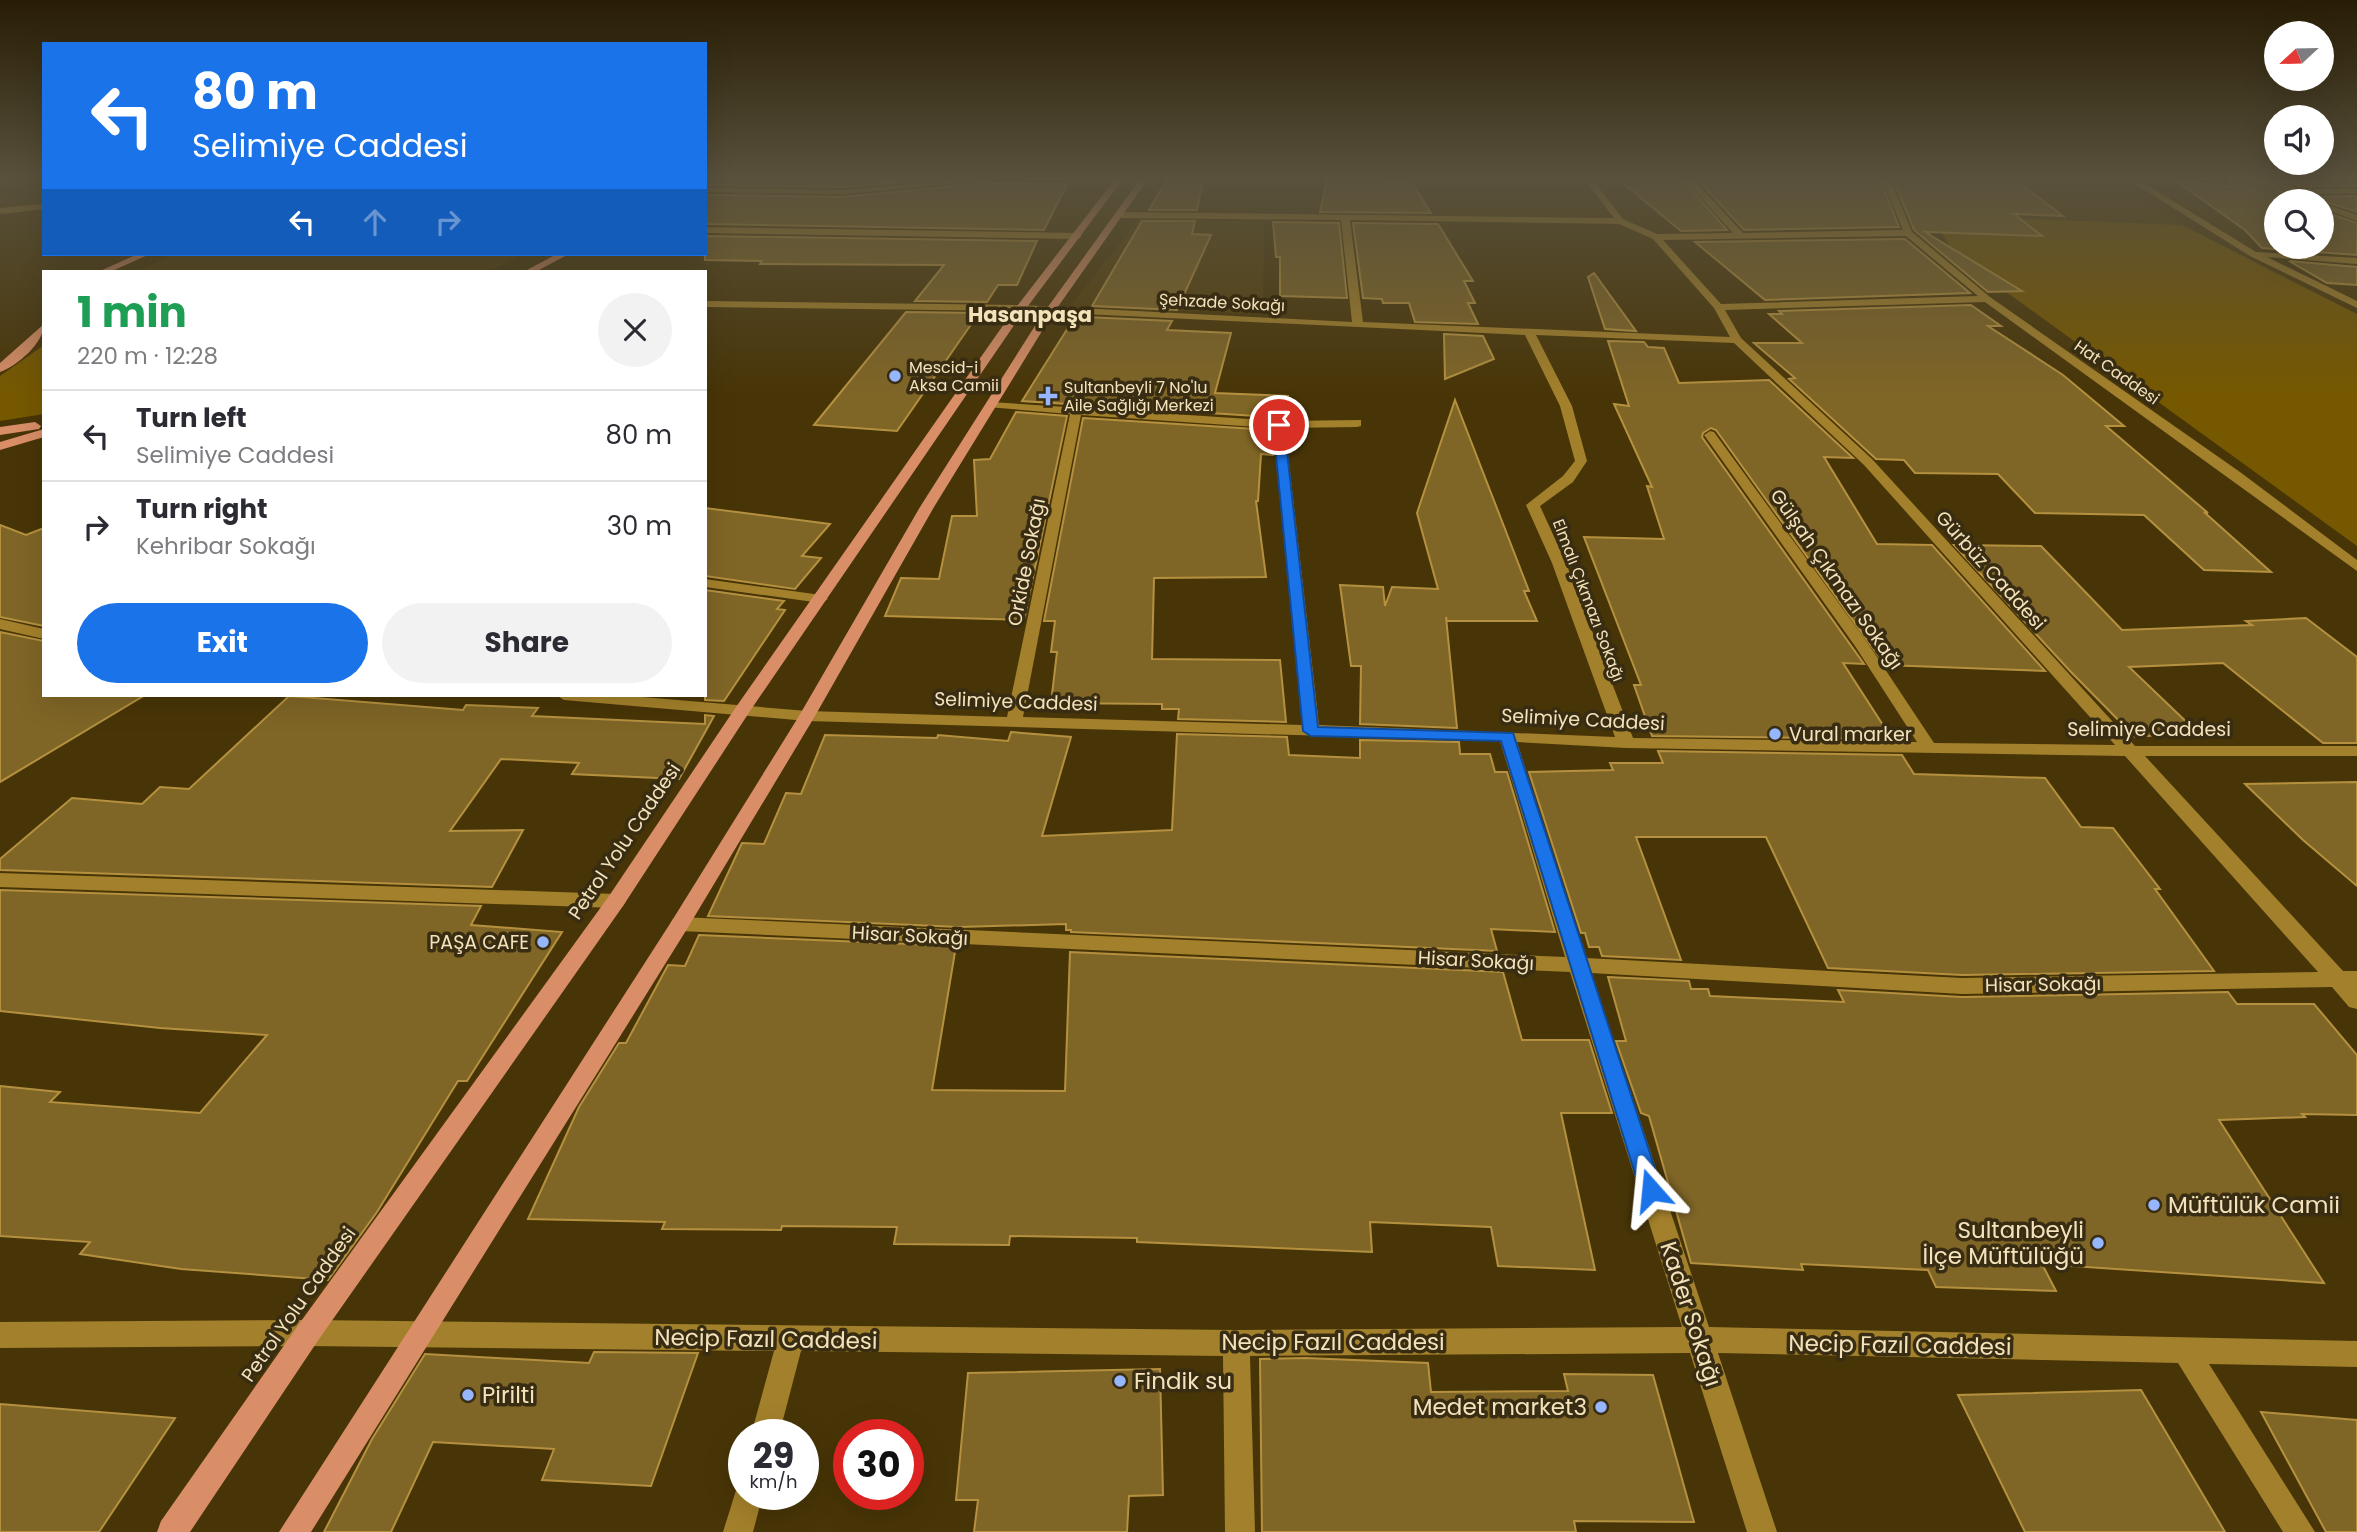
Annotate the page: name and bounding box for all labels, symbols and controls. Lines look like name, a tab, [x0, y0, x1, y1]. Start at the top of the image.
north arrow	[2264, 21, 2334, 91]
map controls	[2264, 21, 2334, 259]
text: 80 m	[192, 58, 318, 126]
icon: left	[77, 70, 168, 161]
button: sound	[2264, 105, 2334, 175]
text: Selimiye Caddesi	[192, 123, 468, 168]
button: search	[2264, 189, 2334, 259]
icon: left	[283, 203, 321, 241]
icon: ahead	[356, 203, 394, 241]
icon: right	[429, 203, 467, 241]
text: 1 min	[77, 283, 187, 342]
street label: Şehzade Sokağı	[1158, 288, 1286, 317]
button: close	[598, 293, 672, 367]
district label: Hasanpaşa	[968, 300, 1092, 329]
street label: Hat Caddesi	[2070, 335, 2164, 410]
text: 220 m · 12:28	[77, 340, 218, 372]
place label: Mescid-i Aksa Camii	[909, 356, 999, 397]
marker: Mescid-i Aksa Camii	[887, 368, 903, 384]
place label: Sultanbeyli 7 No'lu Aile Sağlığı Merkezi	[1064, 376, 1214, 417]
marker: Sultanbeyli 7 No'lu Aile Sağlığı Merkezi	[1038, 386, 1058, 406]
pin	[1249, 395, 1309, 455]
text: Turn left	[136, 400, 247, 436]
icon: arrive	[1260, 406, 1298, 444]
icon: left	[77, 417, 115, 455]
text: 80 m	[606, 417, 672, 453]
text: Selimiye Caddesi	[136, 439, 334, 471]
street label: Gülşah Çıkmazı Sokağı	[1764, 483, 1909, 675]
text: Turn right	[136, 491, 268, 527]
street label: Orkide Sokağı	[1001, 496, 1052, 628]
street label: Gürbüz Caddesi	[1930, 505, 2052, 636]
icon: right	[77, 508, 115, 546]
text: 30 m	[607, 508, 672, 544]
street label: Elmalı Çıkmazı Sokağı	[1547, 516, 1630, 685]
text: Kehribar Sokağı	[136, 530, 316, 562]
button: Exit	[77, 603, 368, 683]
button: Share	[382, 603, 672, 683]
street label: Selimiye Caddesi	[934, 685, 1098, 718]
street label: Selimiye Caddesi	[1501, 702, 1665, 737]
street label: Selimiye Caddesi	[2067, 716, 2231, 743]
place label: Vural marker	[1789, 721, 1912, 748]
marker: Vural marker	[1767, 726, 1783, 742]
street label: Petrol Yolu Caddesi	[562, 758, 687, 925]
street label: Hisar Sokağı	[851, 919, 969, 952]
place label: PAŞA CAFE	[429, 929, 529, 956]
marker: PAŞA CAFE	[535, 934, 551, 950]
street label: Hisar Sokağı	[1417, 944, 1535, 977]
street label: Hisar Sokağı	[1985, 970, 2101, 999]
position arrow	[1614, 1153, 1688, 1227]
place label: Müftülük Camii	[2168, 1189, 2340, 1221]
marker: Müftülük Camii	[2146, 1197, 2162, 1213]
place label: Sultanbeyli İlçe Müftülüğü	[1922, 1214, 2084, 1272]
street label: Petrol Yolu Caddesi	[235, 1221, 362, 1387]
marker: Sultanbeyli İlçe Müftülüğü	[2090, 1235, 2106, 1251]
street label: Kader Sokağı	[1653, 1237, 1729, 1391]
street label: Necip Fazıl Caddesi	[654, 1321, 878, 1357]
street label: Necip Fazıl Caddesi	[1221, 1326, 1445, 1358]
street label: Necip Fazıl Caddesi	[1788, 1327, 2012, 1363]
place label: Findik su	[1134, 1365, 1232, 1397]
marker: Findik su	[1112, 1373, 1128, 1389]
place label: Pirilti	[482, 1379, 535, 1411]
marker: Pirilti	[460, 1387, 476, 1403]
place label: Medet market3	[1413, 1391, 1587, 1423]
marker: Medet market3	[1593, 1399, 1609, 1415]
speed limit sign: 30	[833, 1419, 924, 1510]
text: 29	[753, 1431, 794, 1480]
text: km/h	[750, 1469, 797, 1494]

